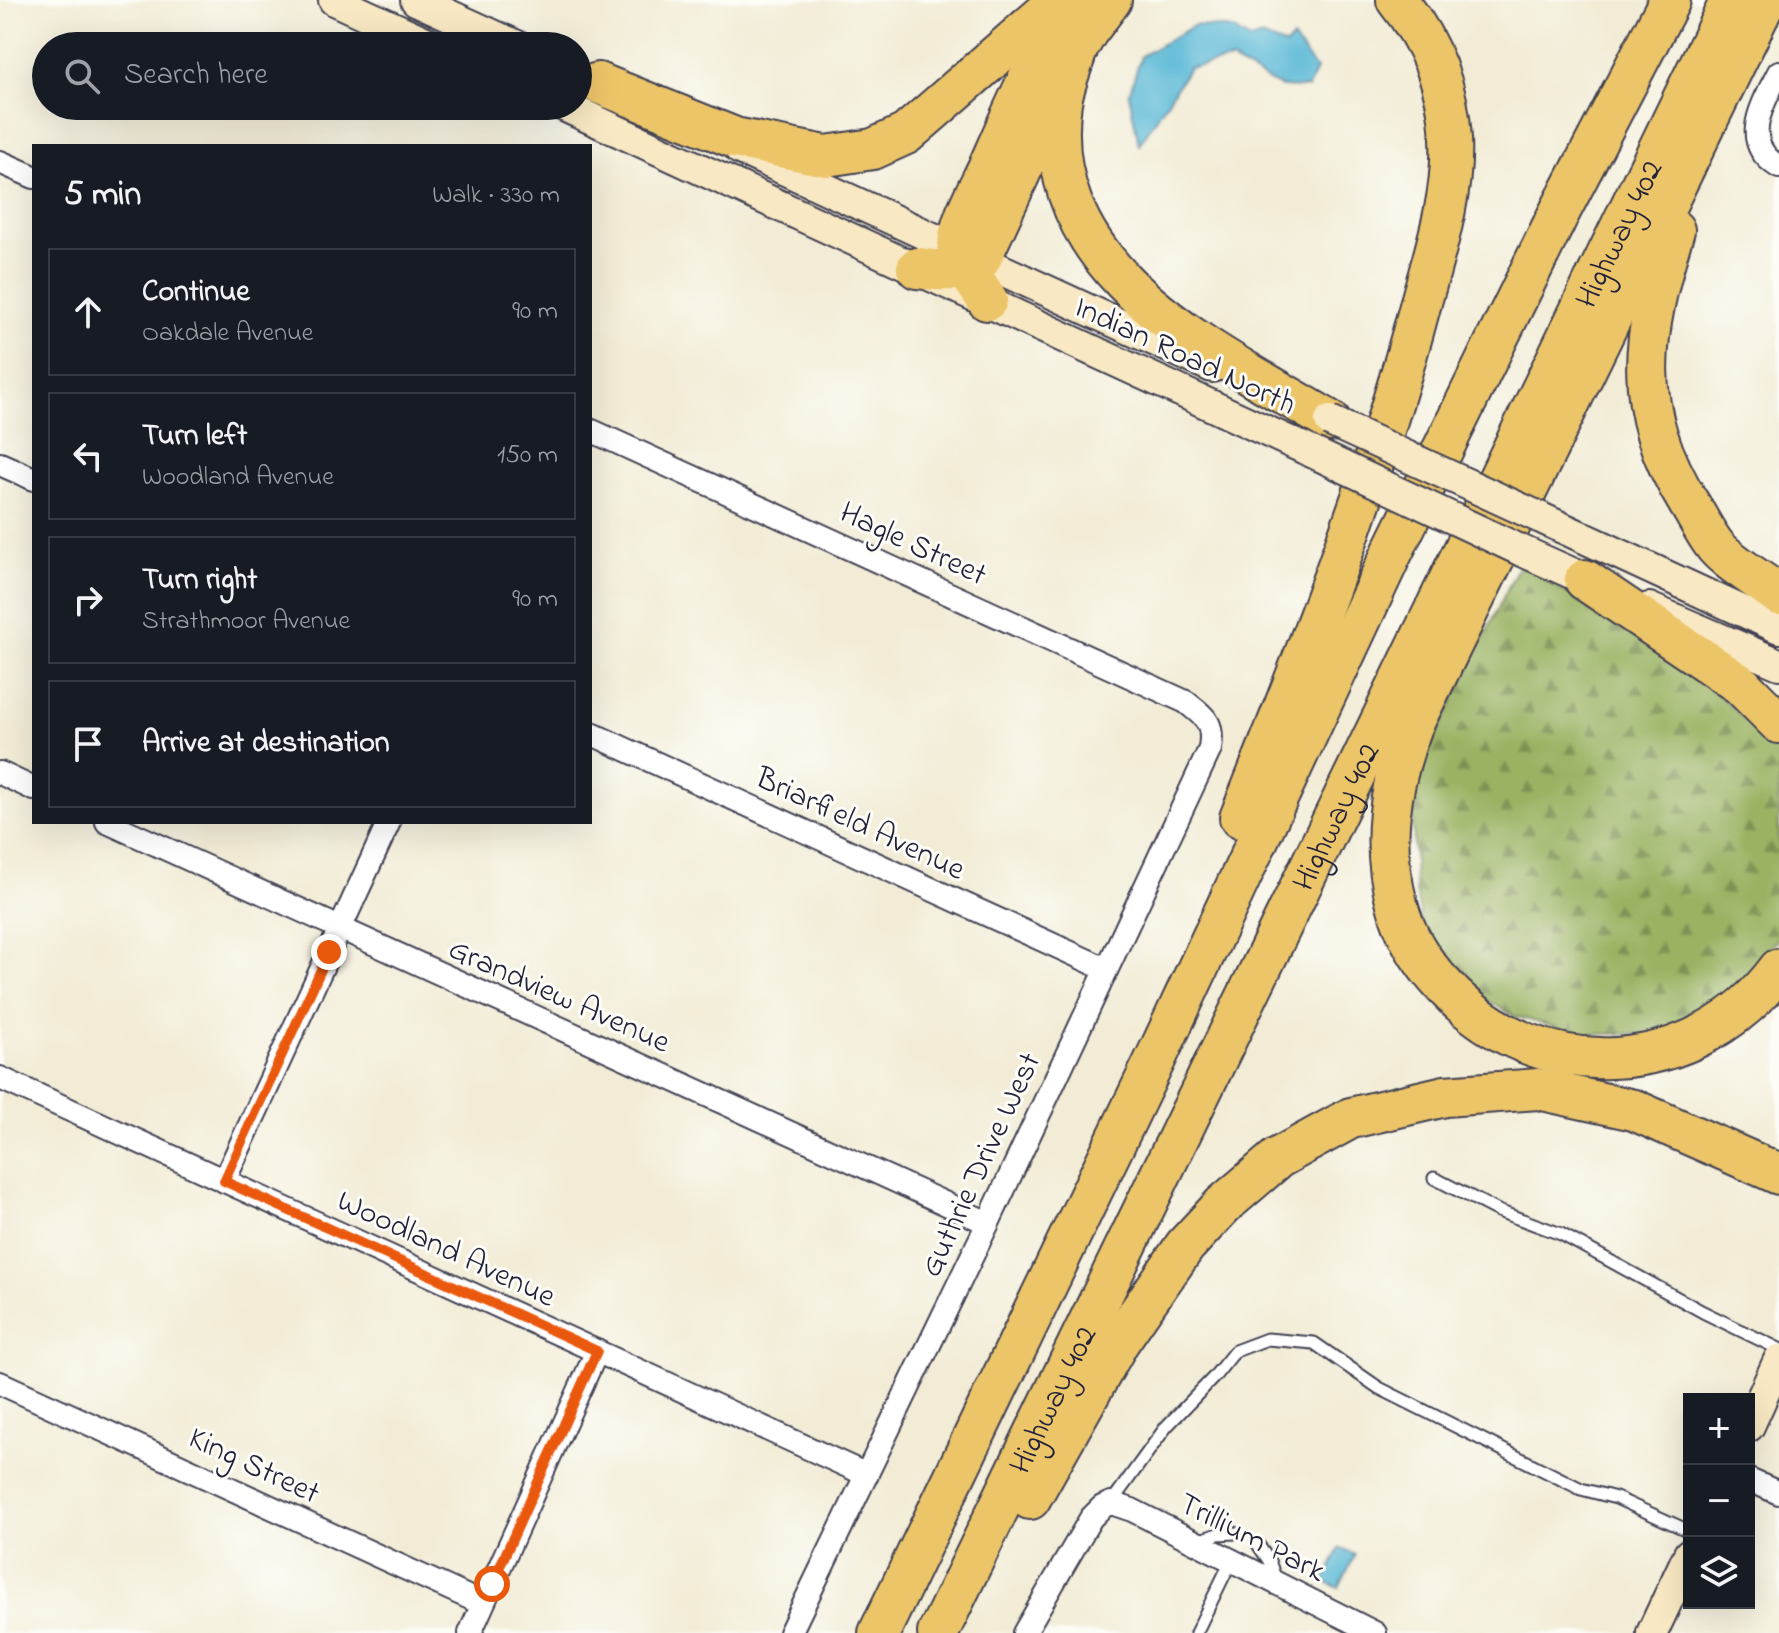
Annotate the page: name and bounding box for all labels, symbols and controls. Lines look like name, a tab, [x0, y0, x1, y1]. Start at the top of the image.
search box	[32, 32, 592, 120]
icon: search	[60, 54, 104, 98]
text: Search here	[124, 54, 268, 98]
street label: Highway 402	[1565, 153, 1677, 317]
text: 5 min	[64, 171, 141, 221]
text: Walk · 330 m	[432, 177, 560, 215]
text: Continue	[142, 271, 250, 315]
street label: Indian Road North	[1066, 285, 1303, 429]
icon: ahead	[66, 290, 110, 334]
text: 90 m	[512, 293, 558, 331]
text: Oakdale Avenue	[142, 315, 313, 353]
text: Turn left	[142, 415, 247, 459]
icon: left	[66, 434, 110, 478]
text: 150 m	[497, 437, 558, 475]
text: Woodland Avenue	[142, 459, 334, 497]
street label: Hagle Street	[831, 491, 994, 600]
text: Turn right	[142, 559, 257, 603]
icon: right	[66, 578, 110, 622]
text: 90 m	[512, 581, 558, 619]
text: Strathmoor Avenue	[142, 603, 350, 641]
icon: arrive	[66, 722, 110, 766]
text: Arrive at destination	[142, 722, 390, 766]
street label: Highway 402	[1282, 736, 1394, 900]
street label: Briarfield Avenue	[746, 756, 973, 895]
street label: Grandview Avenue	[440, 927, 678, 1067]
route end	[311, 934, 347, 970]
street label: Guthrie Drive West	[909, 1045, 1055, 1286]
street label: Woodland Avenue	[329, 1179, 563, 1322]
street label: Highway 402	[999, 1318, 1111, 1483]
map controls	[1683, 1393, 1755, 1609]
button: +	[1683, 1393, 1755, 1465]
street label: King Street	[180, 1416, 327, 1518]
button: −	[1683, 1465, 1755, 1537]
street label: Trillium Park	[1170, 1482, 1334, 1597]
button: layers	[1683, 1537, 1755, 1609]
route start	[474, 1566, 510, 1602]

